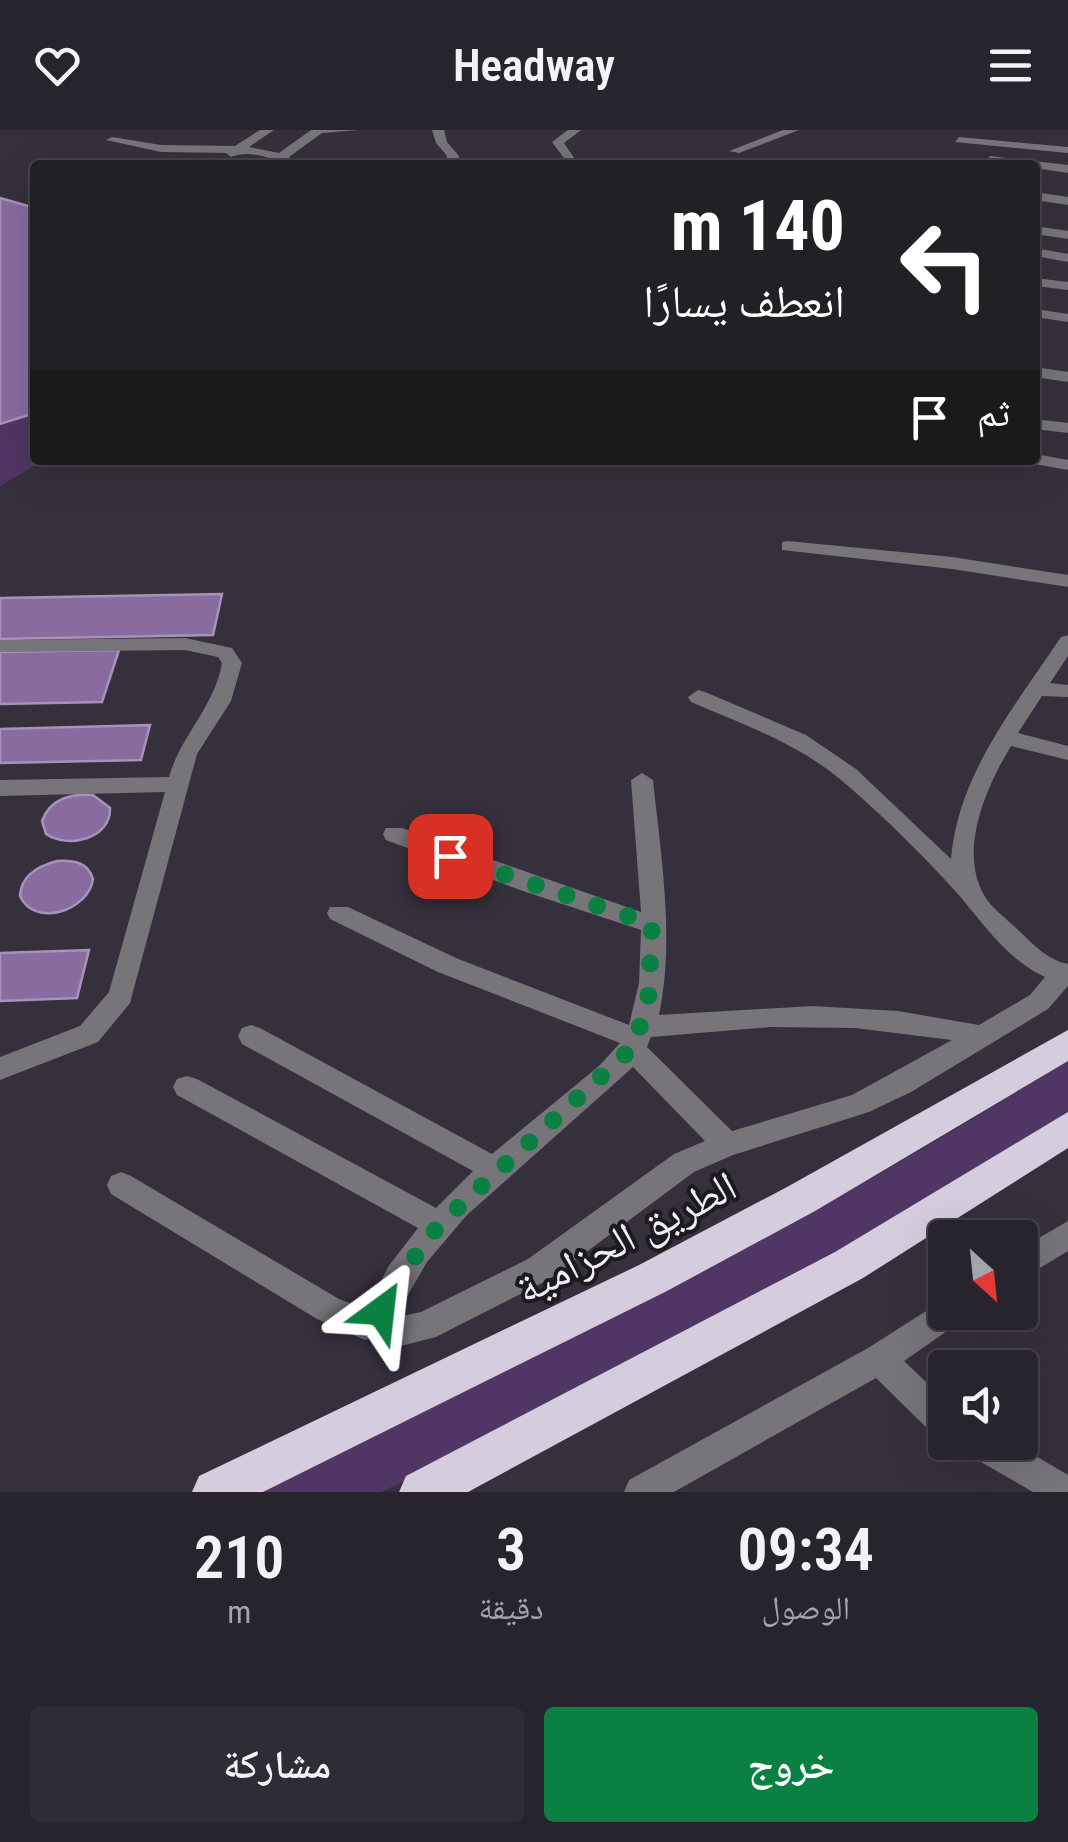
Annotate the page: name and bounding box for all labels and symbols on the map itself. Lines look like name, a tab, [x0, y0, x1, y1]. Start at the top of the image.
pin	[408, 814, 493, 899]
street label: الطريق الحزامية	[508, 1161, 745, 1314]
north arrow	[928, 1220, 1038, 1330]
position arrow	[329, 1259, 433, 1363]

